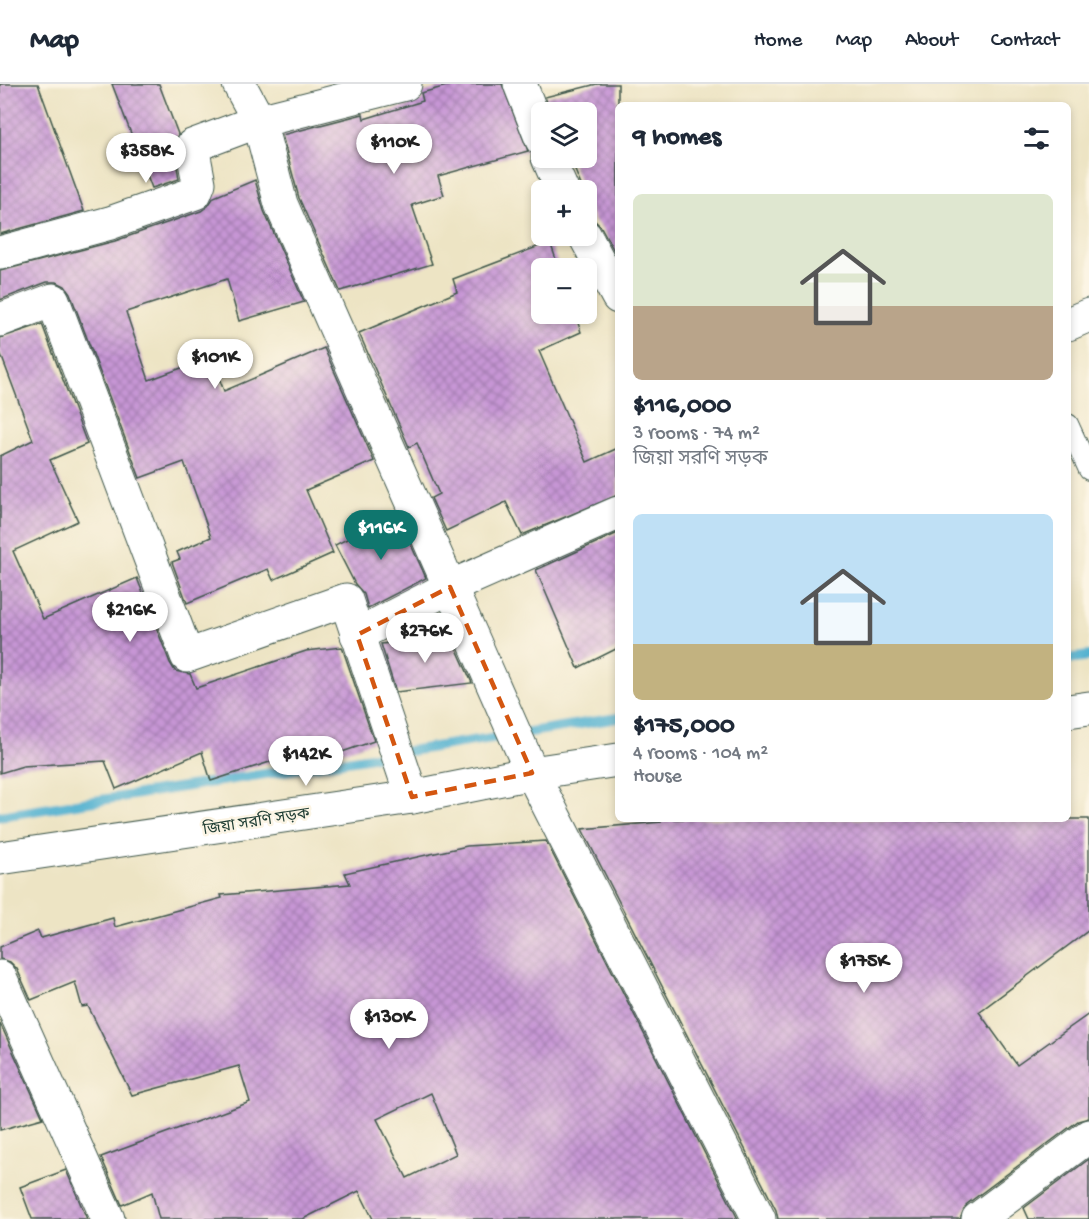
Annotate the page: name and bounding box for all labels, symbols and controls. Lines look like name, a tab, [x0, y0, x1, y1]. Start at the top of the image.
text: Map	[30, 25, 79, 58]
text: Home	[754, 29, 802, 54]
text: Map	[835, 29, 872, 54]
text: About	[905, 29, 958, 54]
text: Contact	[991, 29, 1059, 54]
map controls	[531, 102, 597, 324]
button: layers	[531, 102, 597, 168]
icon: filters	[1020, 122, 1053, 155]
text: 9 homes	[633, 123, 721, 154]
pin: $110K	[352, 124, 436, 175]
text: $110K	[370, 132, 418, 155]
pin: $358K	[104, 133, 188, 184]
text: $358K	[120, 141, 172, 164]
button: +	[531, 180, 597, 246]
icon: home	[789, 233, 897, 341]
button: −	[531, 258, 597, 324]
pin: $101K	[173, 339, 257, 390]
text: $101K	[191, 347, 239, 370]
text: $116,000	[633, 392, 731, 423]
text: 3 rooms · 74 m²	[633, 423, 760, 446]
text: জিয়া সরণি সড়ক	[633, 449, 768, 472]
pin: $116K	[339, 510, 423, 561]
text: $116K	[358, 518, 404, 541]
icon: home	[789, 553, 897, 661]
pin: $216K	[88, 592, 172, 643]
text: $216K	[106, 600, 154, 623]
pin: $276K	[383, 613, 467, 664]
text: $276K	[400, 621, 450, 644]
text: $175,000	[633, 712, 735, 743]
pin: $142K	[264, 736, 348, 787]
text: 4 rooms · 104 m²	[633, 743, 768, 766]
text: $142K	[282, 744, 330, 767]
text: House	[633, 766, 682, 789]
street label: জিয়া সরণি সড়ক	[200, 803, 312, 841]
pin: $175K	[822, 943, 906, 994]
text: $175K	[840, 951, 889, 974]
pin: $130K	[347, 999, 431, 1050]
text: $130K	[364, 1007, 414, 1030]

